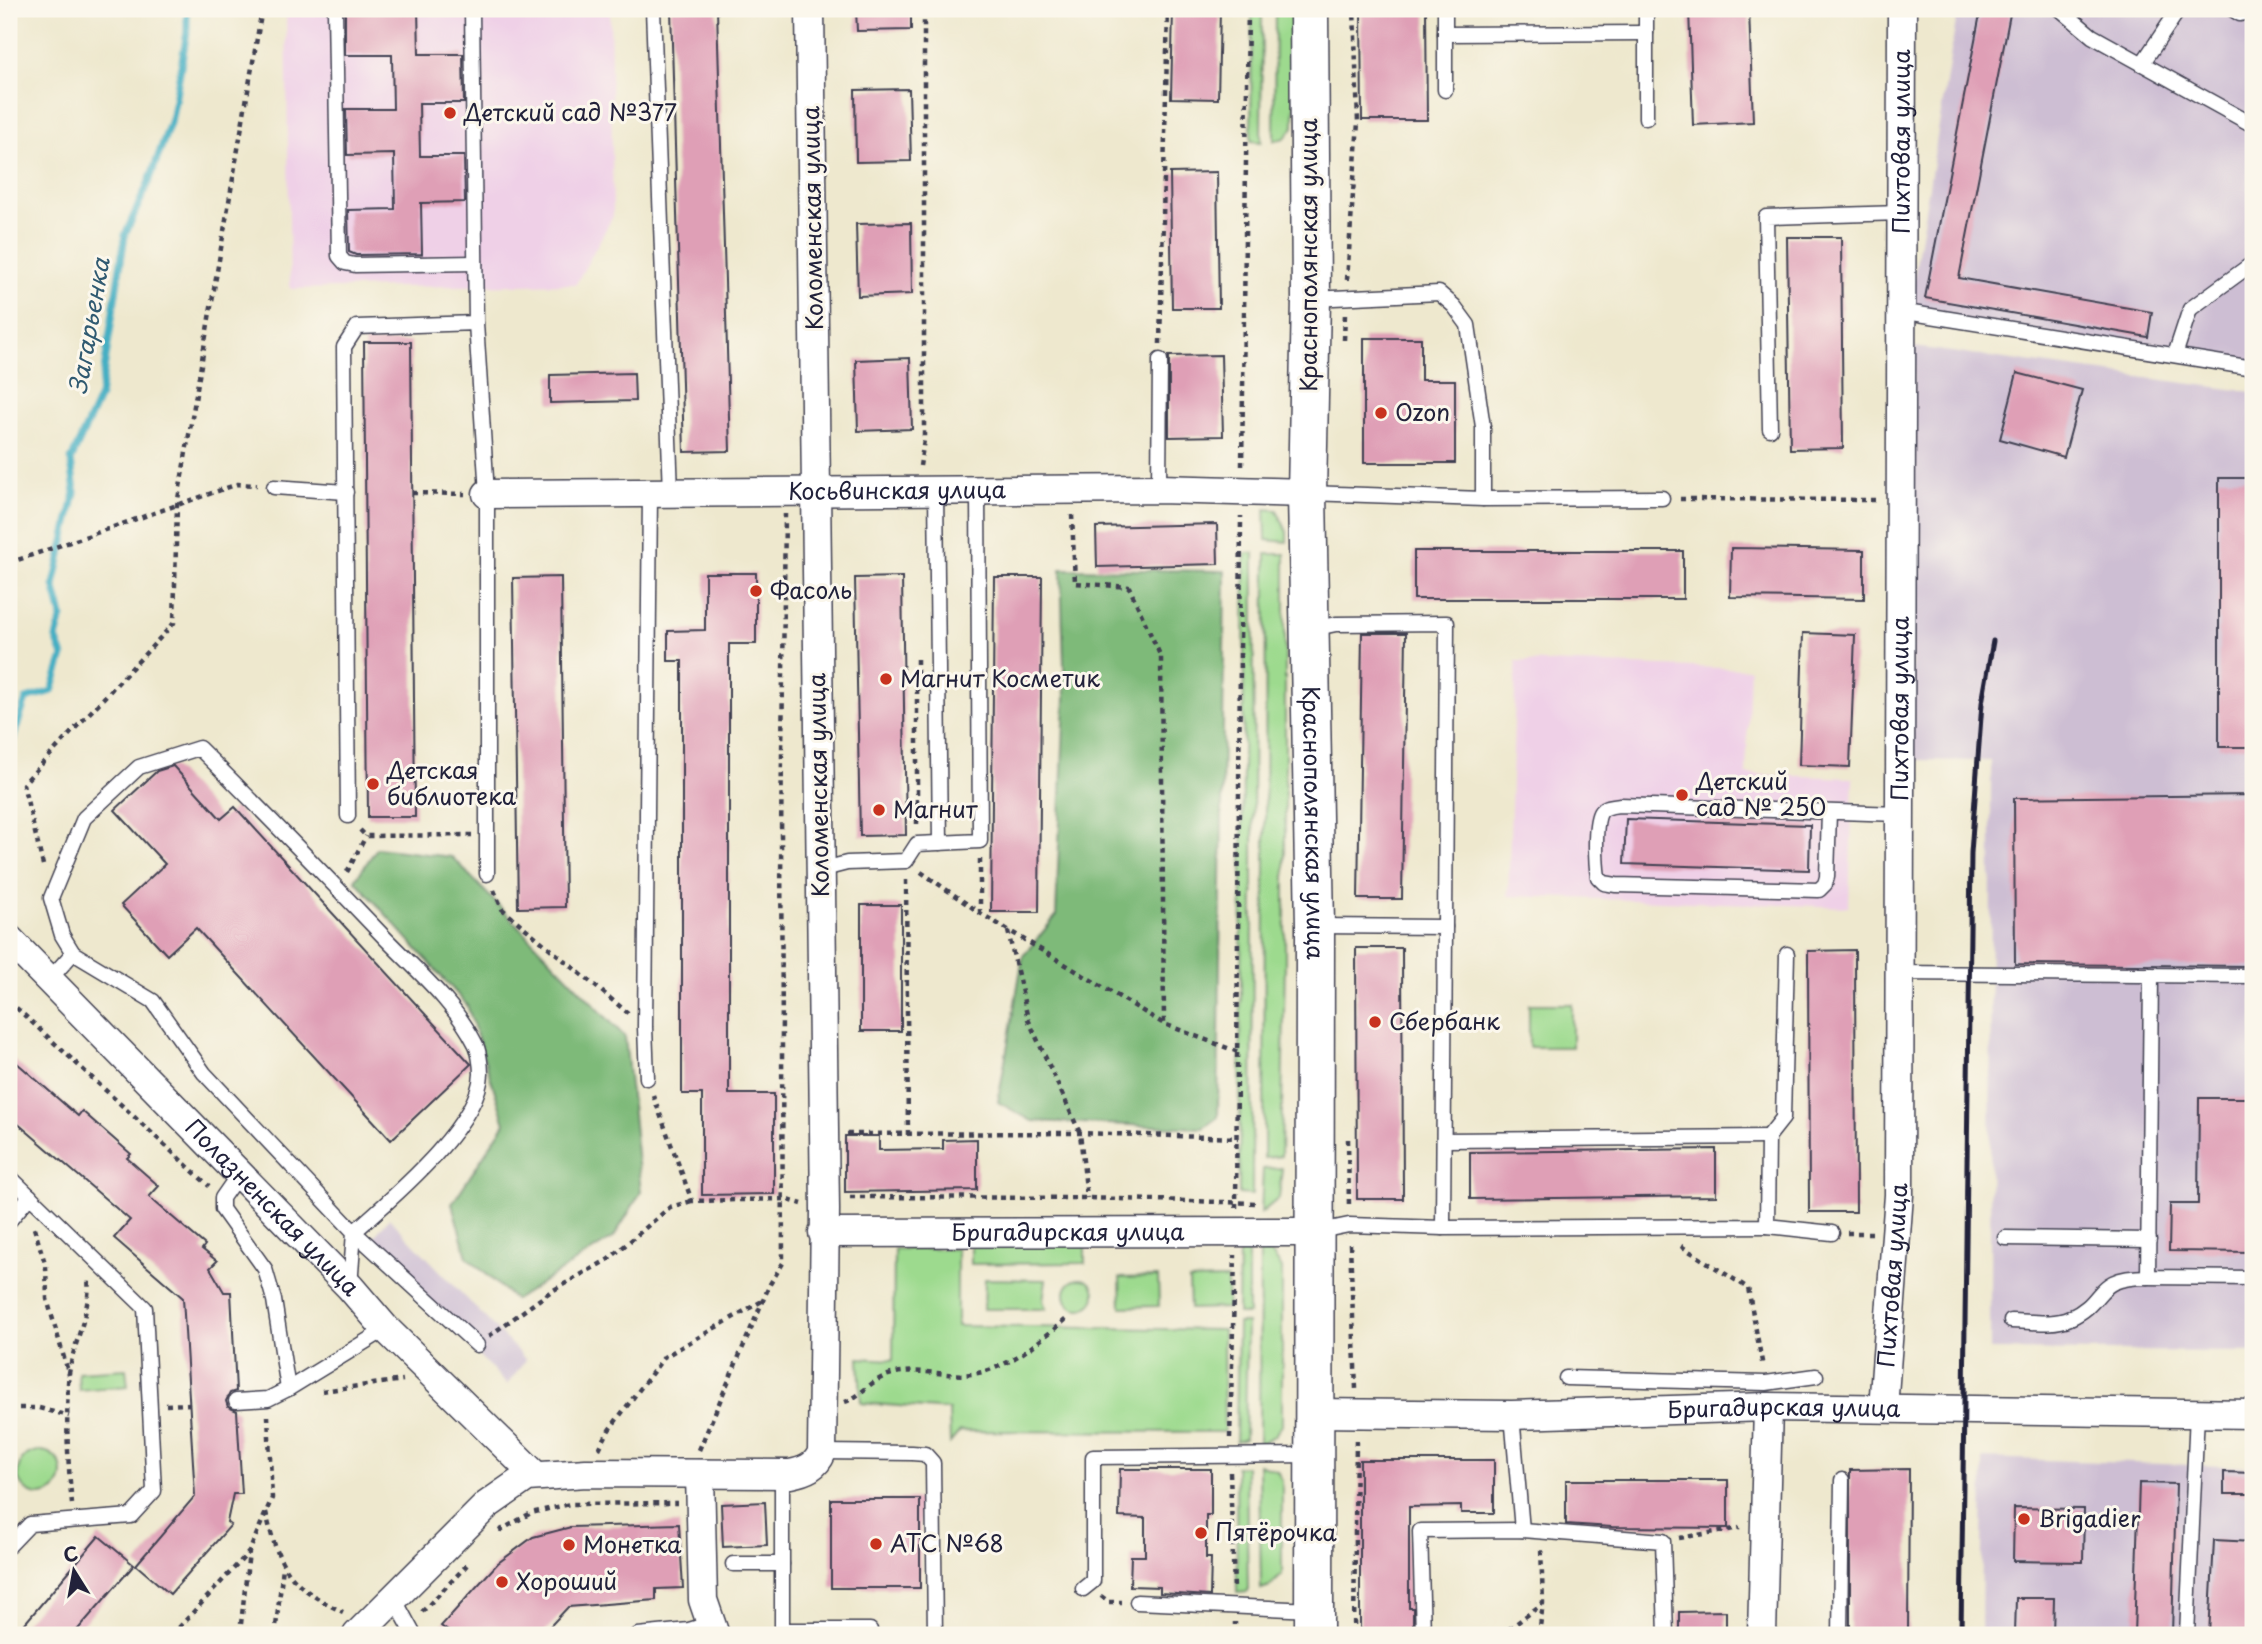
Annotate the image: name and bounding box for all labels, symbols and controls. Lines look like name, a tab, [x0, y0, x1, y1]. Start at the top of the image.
street label: Пихтовая улица	[1882, 49, 1918, 234]
place label: Детский сад №377	[463, 94, 677, 129]
marker: Детский сад №377	[442, 105, 458, 121]
street label: Коломенская улица	[792, 105, 831, 330]
street label: Краснополянская улица	[1290, 118, 1325, 392]
water label: Загарьенка	[58, 254, 118, 397]
place label: Ozon	[1395, 394, 1450, 429]
marker: Ozon	[1373, 405, 1389, 421]
street label: Косьвинская улица	[788, 471, 1007, 508]
place label: Фасоль	[770, 572, 852, 607]
marker: Фасоль	[748, 583, 764, 599]
street label: Пихтовая улица	[1881, 616, 1916, 801]
place label: Магнит Косметик	[900, 660, 1100, 695]
marker: Магнит Косметик	[878, 671, 894, 687]
street label: Коломенская улица	[798, 672, 837, 897]
street label: Краснополянская улица	[1295, 686, 1334, 960]
place label: Детская библиотека	[386, 752, 517, 813]
place label: Детский сад № 250	[1695, 763, 1826, 824]
marker: Детская библиотека	[365, 776, 381, 792]
marker: Детский сад № 250	[1674, 787, 1690, 803]
place label: Магнит	[893, 791, 979, 826]
marker: Магнит	[871, 802, 887, 818]
place label: Сбербанк	[1389, 1003, 1500, 1038]
marker: Сбербанк	[1367, 1014, 1383, 1030]
street label: Полазненская улица	[178, 1110, 369, 1304]
street label: Пихтовая улица	[1867, 1183, 1915, 1369]
street label: Бригадирская улица	[951, 1213, 1185, 1249]
street label: Бригадирская улица	[1667, 1388, 1901, 1426]
place label: Brigadier	[2038, 1500, 2141, 1535]
marker: Brigadier	[2016, 1511, 2032, 1527]
place label: Пятёрочка	[1215, 1514, 1337, 1549]
place label: АТС №68	[890, 1525, 1004, 1560]
marker: Пятёрочка	[1193, 1525, 1209, 1541]
place label: Монетка	[583, 1526, 682, 1561]
north arrow	[38, 1536, 108, 1606]
marker: АТС №68	[868, 1536, 884, 1552]
marker: Монетка	[561, 1537, 577, 1553]
text: С	[61, 1538, 80, 1568]
place label: Хороший	[516, 1563, 617, 1598]
marker: Хороший	[494, 1574, 510, 1590]

